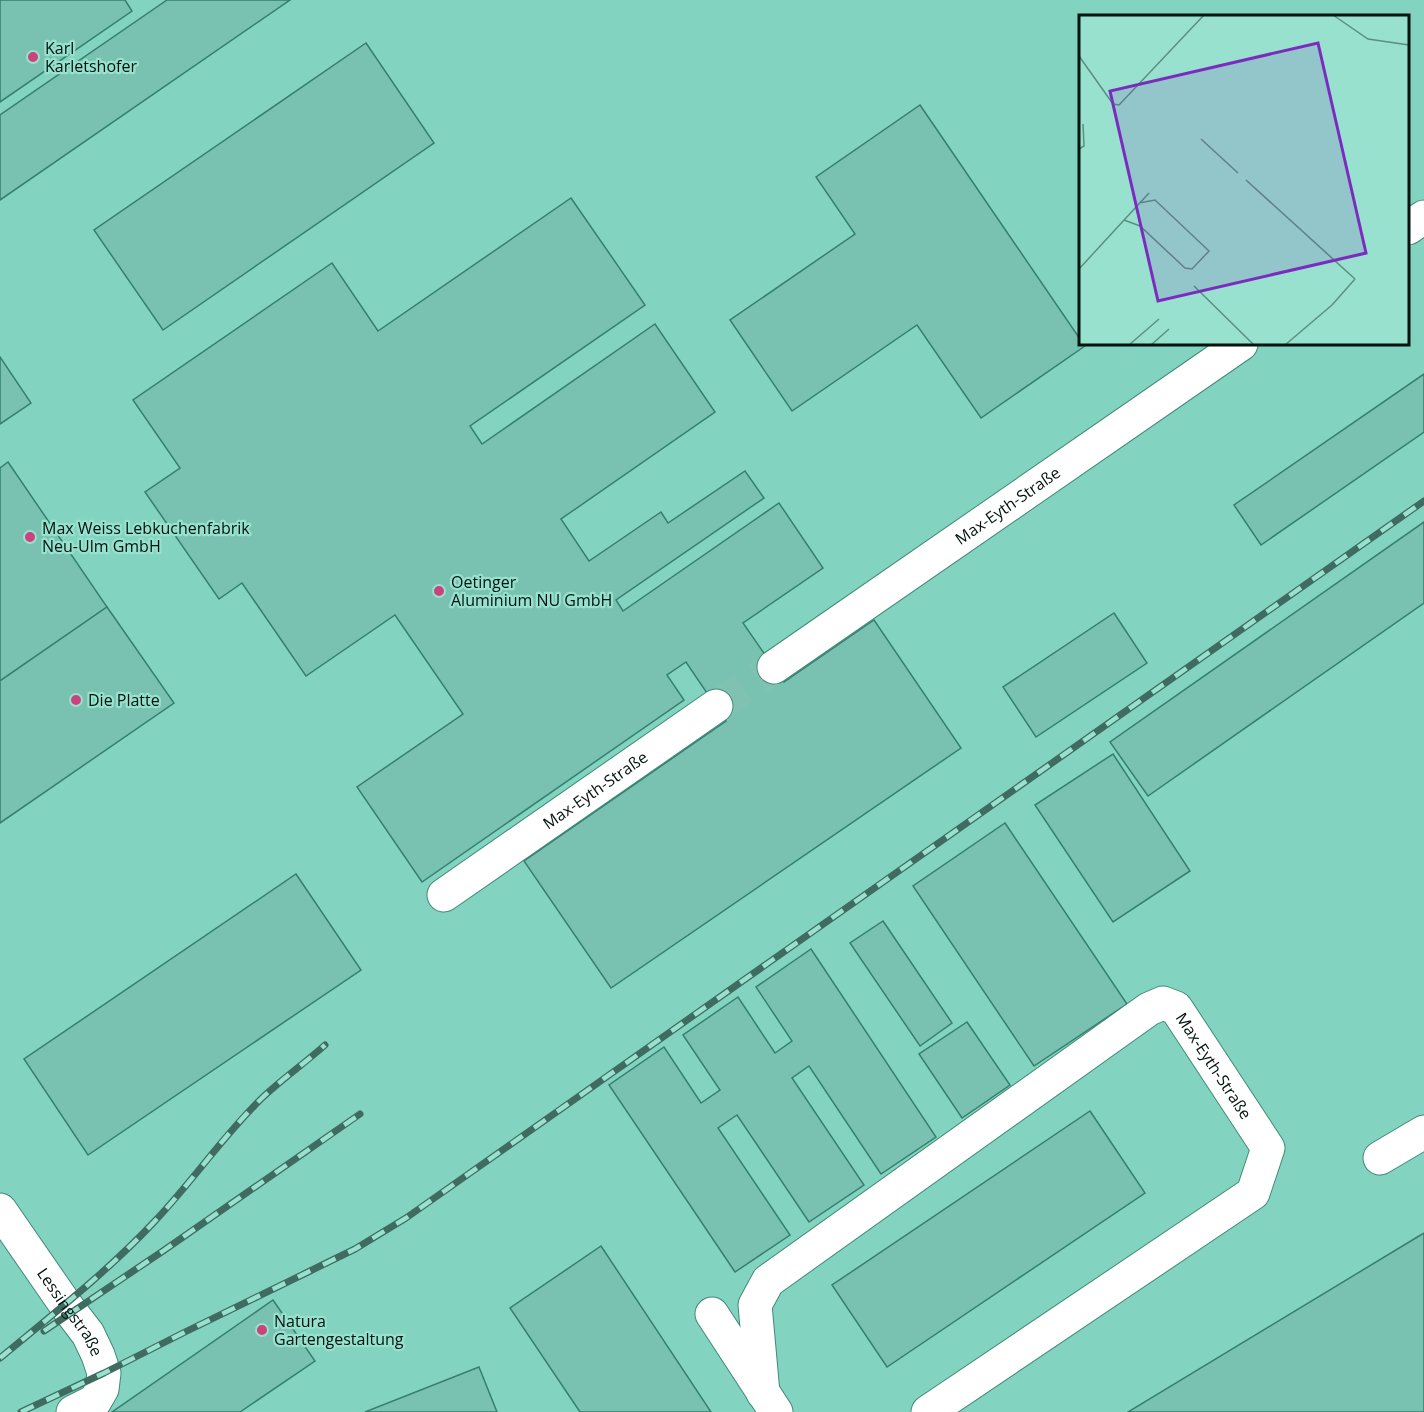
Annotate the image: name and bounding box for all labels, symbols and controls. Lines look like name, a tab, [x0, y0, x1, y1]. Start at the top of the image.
inset map	[1079, 15, 1409, 345]
place label: Karl Karletshofer	[45, 37, 137, 77]
marker: Karl Karletshofer	[26, 50, 40, 64]
street label: Max-Eyth-Straße	[951, 461, 1065, 550]
place label: Max Weiss Lebkuchenfabrik Neu-Ulm GmbH	[42, 517, 250, 557]
marker: Max Weiss Lebkuchenfabrik Neu-Ulm GmbH	[23, 530, 37, 544]
place label: Oetinger Aluminium NU GmbH	[451, 571, 612, 611]
marker: Oetinger Aluminium NU GmbH	[432, 584, 446, 598]
place label: Die Platte	[88, 689, 160, 711]
marker: Die Platte	[69, 693, 83, 707]
street label: Max-Eyth-Straße	[538, 746, 652, 834]
street label: Max-Eyth-Straße	[1171, 1008, 1257, 1123]
street label: Lessingstraße	[32, 1263, 108, 1360]
place label: Natura Gartengestaltung	[274, 1310, 404, 1350]
marker: Natura Gartengestaltung	[255, 1323, 269, 1337]

